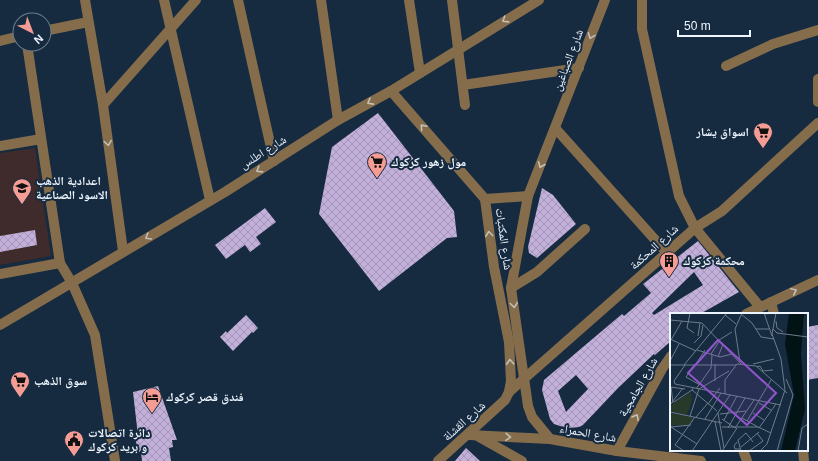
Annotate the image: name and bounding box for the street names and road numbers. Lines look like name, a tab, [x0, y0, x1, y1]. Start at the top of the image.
street label: شارع الصباغين	[550, 27, 587, 93]
street label: شارع اطلس	[237, 132, 289, 173]
street label: شارع المكتبات	[492, 207, 515, 271]
street label: شارع المحكمة	[627, 222, 682, 273]
street label: شارع الجامجية	[615, 355, 661, 419]
street label: شارع القشلة	[440, 398, 489, 445]
street label: شارع الحمراء	[558, 421, 618, 446]

